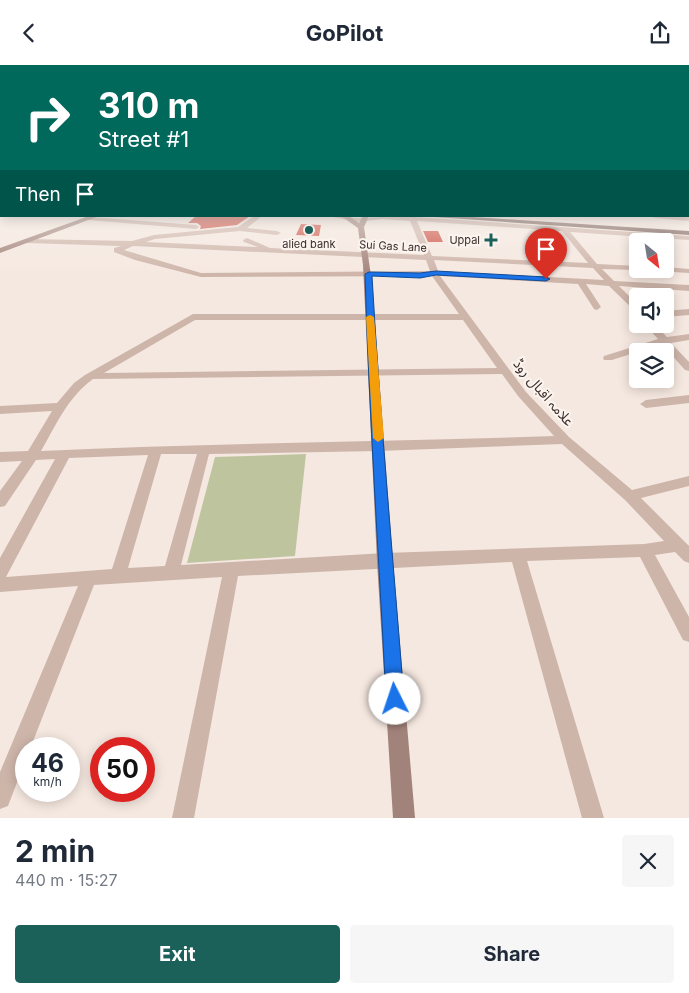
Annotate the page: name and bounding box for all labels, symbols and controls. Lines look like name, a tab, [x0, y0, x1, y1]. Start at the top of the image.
icon: back	[15, 19, 43, 47]
icon: share	[646, 19, 674, 47]
text: GoPilot	[306, 20, 383, 46]
text: 310 m	[98, 84, 200, 126]
icon: right	[15, 85, 80, 150]
text: Street #1	[98, 126, 189, 152]
icon: arrive	[71, 180, 99, 208]
text: Then	[15, 183, 61, 206]
marker: alied bank	[303, 224, 315, 236]
pin	[525, 228, 567, 279]
place label: Uppal	[449, 233, 480, 247]
marker: Uppal	[484, 233, 498, 247]
north arrow	[629, 233, 674, 277]
map controls	[629, 233, 674, 388]
icon: arrive	[532, 235, 560, 263]
place label: alied bank	[282, 237, 336, 251]
street label: Sui Gas Lane	[359, 237, 427, 255]
button: sound	[629, 288, 674, 333]
button: layers	[629, 343, 674, 388]
street label: علامہ اقبال روڈ	[509, 355, 578, 430]
position arrow	[368, 672, 420, 724]
speed limit sign: 50	[90, 737, 155, 802]
text: 46	[31, 748, 64, 778]
text: km/h	[33, 774, 62, 789]
text: 2 min	[15, 833, 95, 869]
button: close	[622, 835, 674, 887]
text: 440 m · 15:27	[15, 870, 118, 890]
button: Exit	[15, 925, 340, 983]
button: Share	[350, 925, 674, 983]

